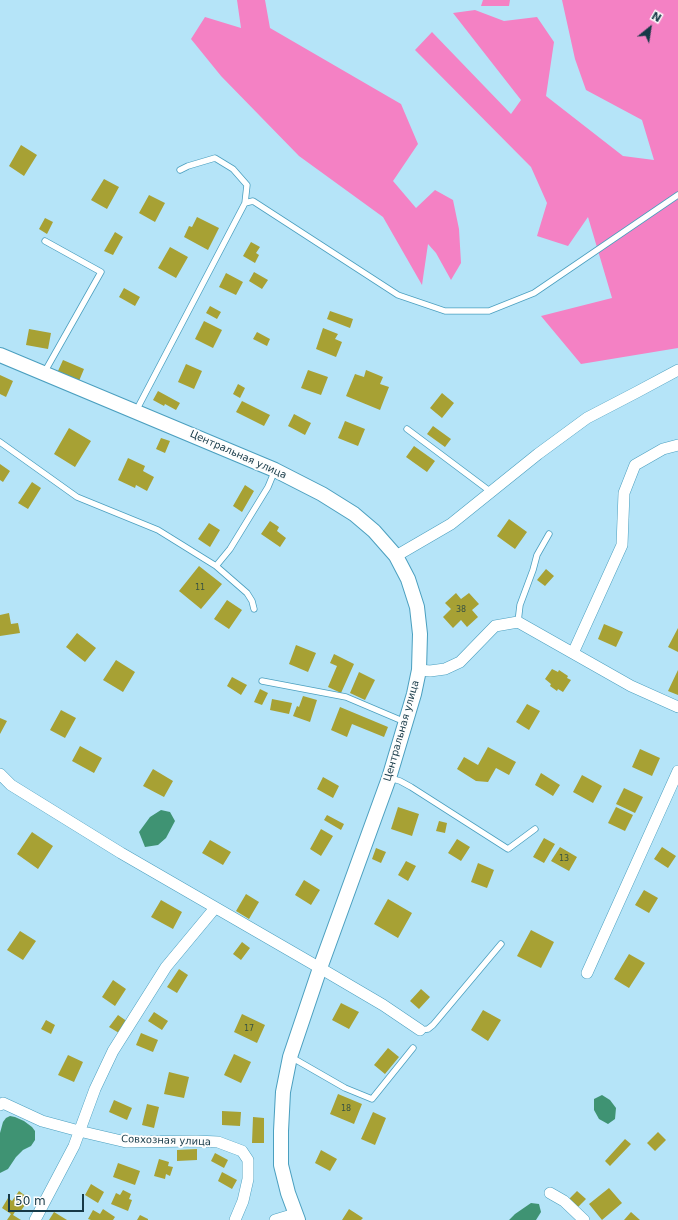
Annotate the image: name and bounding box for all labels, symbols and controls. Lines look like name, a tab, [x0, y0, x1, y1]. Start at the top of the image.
north arrow	[630, 8, 670, 48]
text: N	[649, 9, 663, 25]
street label: Центральная улица	[188, 428, 288, 482]
house number: 11	[195, 583, 205, 593]
house number: 38	[456, 605, 466, 615]
street label: Центральная улица	[382, 679, 422, 783]
house number: 13	[559, 854, 569, 864]
house number: 17	[244, 1024, 254, 1034]
house number: 18	[341, 1104, 351, 1114]
street label: Совхозная улица	[121, 1133, 211, 1149]
scale bar	[10, 1186, 86, 1212]
text: 50 m	[15, 1194, 46, 1208]

